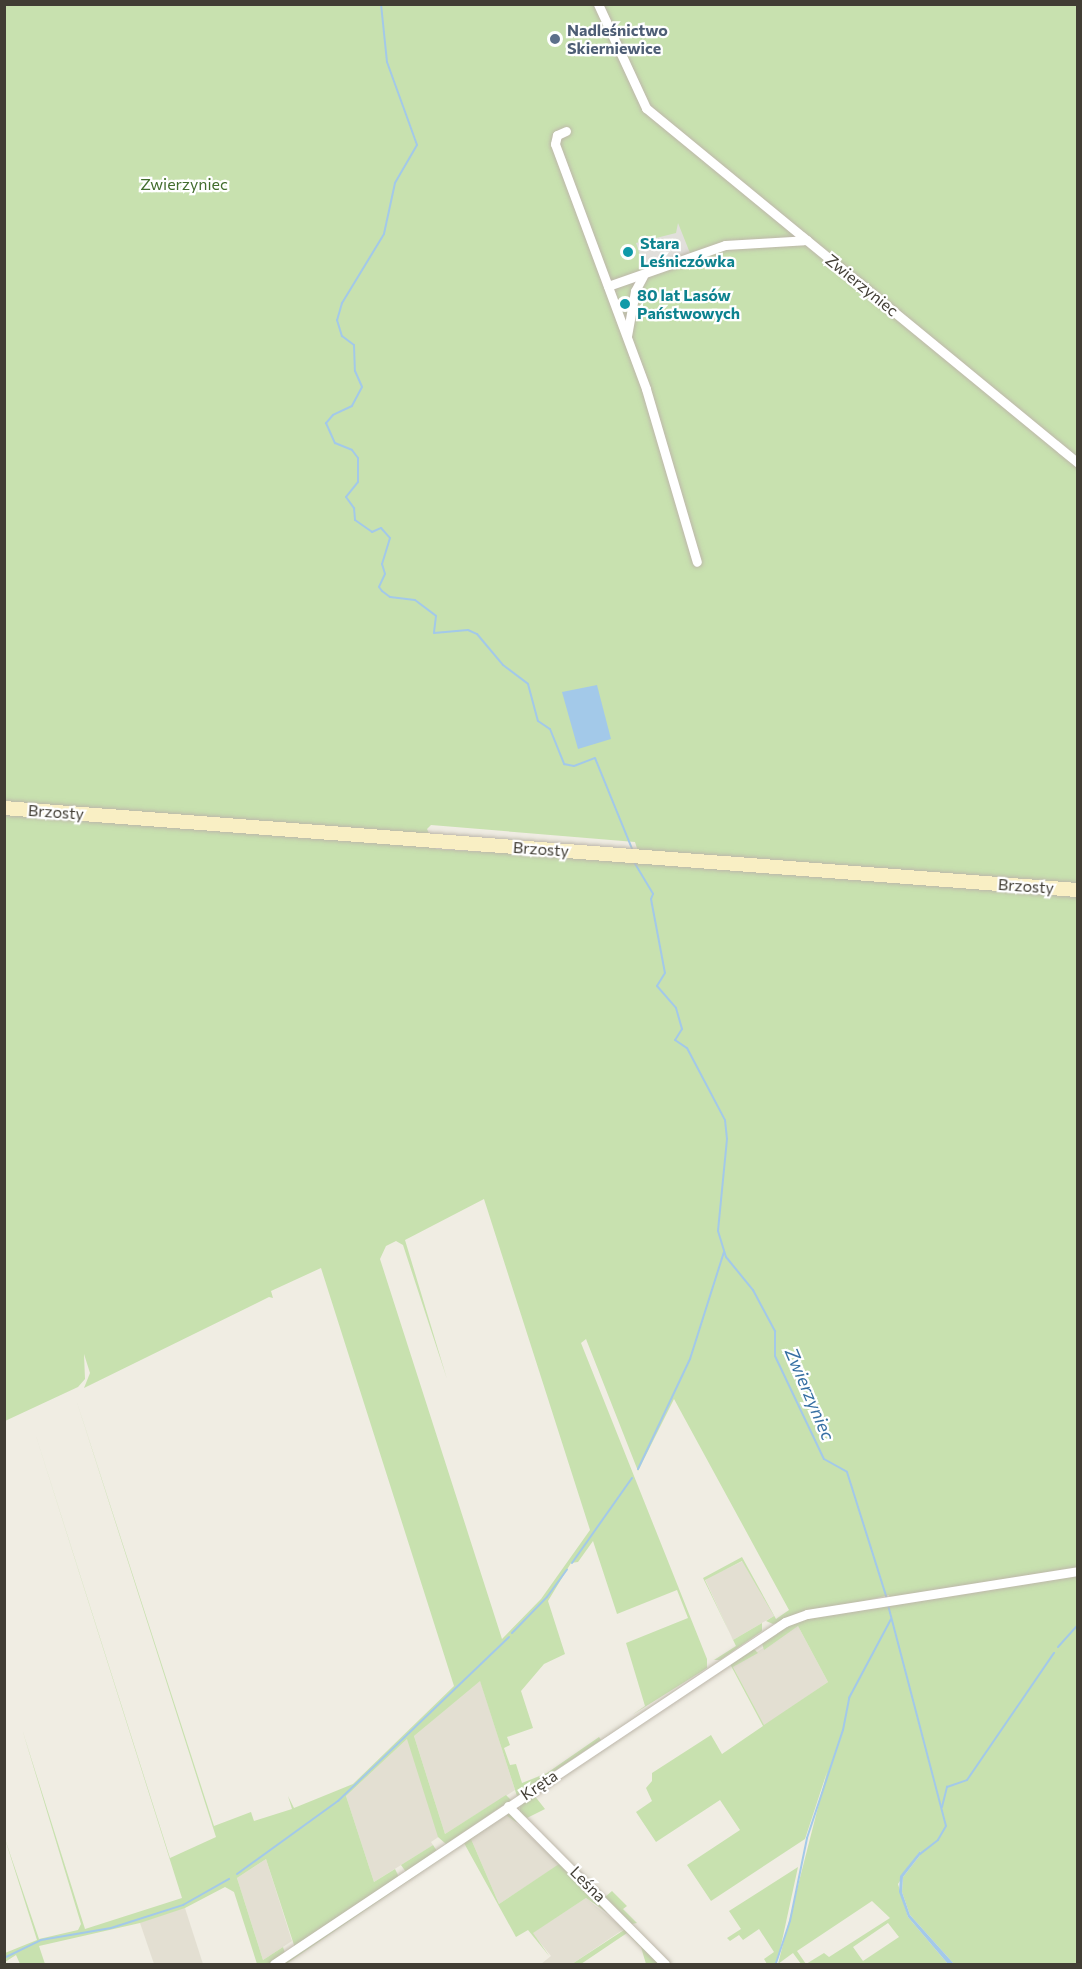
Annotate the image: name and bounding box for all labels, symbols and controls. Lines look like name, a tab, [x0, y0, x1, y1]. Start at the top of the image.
place label: Nadleśnictwo Skierniewice	[567, 20, 668, 58]
marker: Nadleśnictwo Skierniewice	[548, 32, 562, 46]
park label: Zwierzyniec	[140, 174, 228, 194]
place label: Stara Leśniczówka	[640, 233, 735, 271]
marker: Stara Leśniczówka	[621, 245, 635, 259]
street label: Zwierzyniec	[822, 250, 902, 320]
place label: 80 lat Lasów Państwowych	[637, 285, 740, 323]
marker: 80 lat Lasów Państwowych	[618, 297, 632, 311]
street label: Brzosty	[27, 800, 85, 824]
street label: Brzosty	[512, 837, 570, 861]
street label: Brzosty	[997, 874, 1055, 898]
water label: Zwierzyniec	[781, 1344, 839, 1444]
street label: Kręta	[517, 1766, 561, 1804]
street label: Leśna	[566, 1862, 610, 1906]

